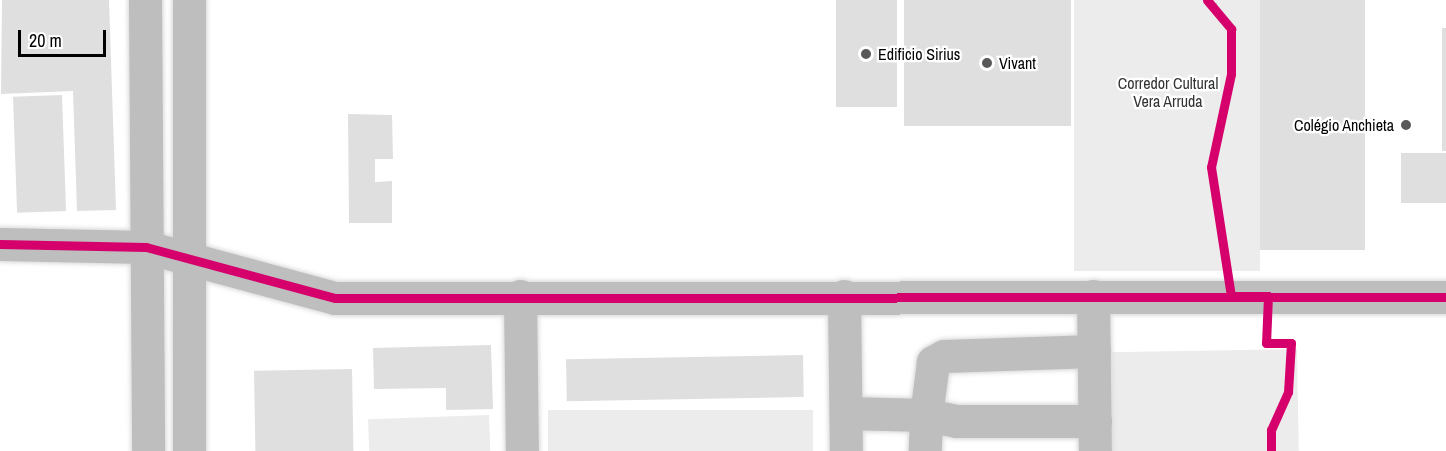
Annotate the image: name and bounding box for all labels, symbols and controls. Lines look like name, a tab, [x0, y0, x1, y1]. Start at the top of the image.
scale bar	[21, 18, 110, 56]
text: 20 m	[29, 28, 62, 53]
place label: Edificio Sirius	[878, 44, 960, 64]
marker: Edificio Sirius	[859, 47, 873, 61]
place label: Vivant	[999, 53, 1036, 73]
marker: Vivant	[980, 56, 994, 70]
park label: Corredor Cultural Vera Arruda	[1118, 73, 1218, 111]
place label: Colégio Anchieta	[1293, 115, 1394, 135]
marker: Colégio Anchieta	[1399, 118, 1413, 132]

